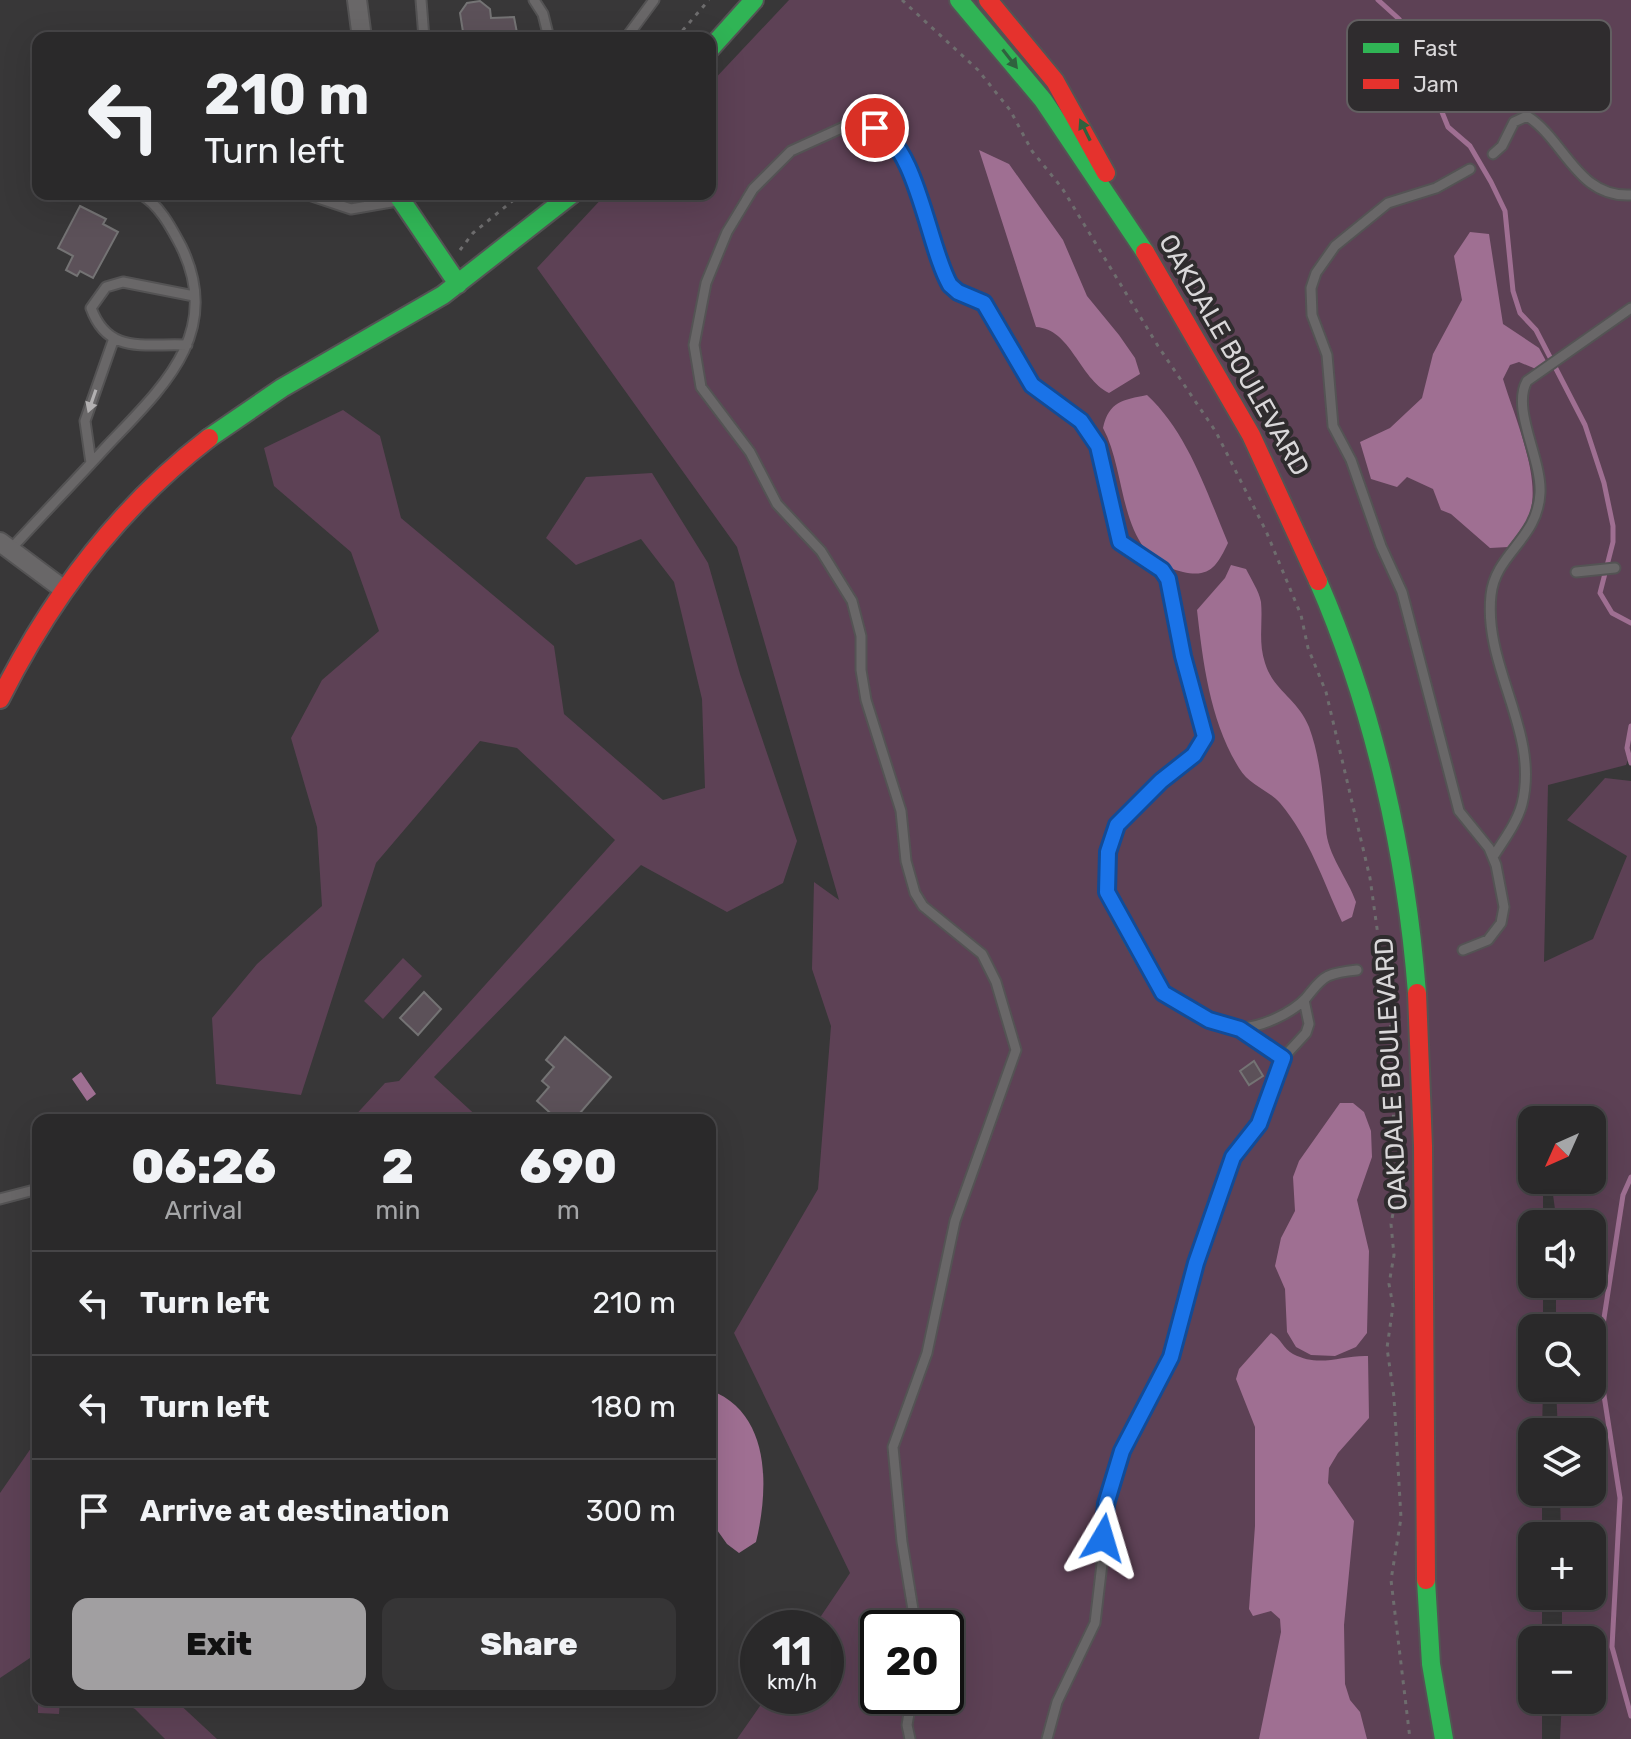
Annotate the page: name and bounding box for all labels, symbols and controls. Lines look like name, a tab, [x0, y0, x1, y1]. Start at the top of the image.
legend	[1347, 20, 1611, 112]
text: Fast	[1413, 35, 1458, 62]
one-way arrow	[1001, 49, 1017, 69]
text: 210 m	[204, 62, 370, 128]
icon: left	[72, 64, 176, 168]
text: Jam	[1413, 71, 1459, 98]
pin	[841, 94, 909, 162]
icon: arrive	[853, 106, 897, 150]
one-way arrow	[1079, 118, 1092, 141]
text: Turn left	[204, 129, 345, 172]
street label: OAKDALE BOULEVARD	[1152, 229, 1316, 481]
one-way arrow	[86, 389, 98, 413]
street label: OAKDALE BOULEVARD	[1368, 937, 1414, 1211]
north arrow	[1518, 1106, 1606, 1194]
map controls	[1518, 1106, 1606, 1714]
text: 06:26	[131, 1138, 276, 1195]
text: 2	[382, 1138, 414, 1195]
text: 690	[519, 1138, 617, 1195]
text: Arrival	[165, 1195, 243, 1226]
text: min	[375, 1195, 420, 1226]
text: m	[557, 1195, 580, 1226]
button: sound	[1518, 1210, 1606, 1298]
icon: left	[72, 1281, 116, 1325]
text: Turn left	[140, 1285, 270, 1321]
text: 210 m	[592, 1285, 676, 1321]
button: search	[1518, 1314, 1606, 1402]
icon: left	[72, 1385, 116, 1429]
text: Turn left	[140, 1389, 270, 1425]
text: 180 m	[591, 1389, 676, 1425]
button: layers	[1518, 1418, 1606, 1506]
icon: arrive	[72, 1489, 116, 1533]
text: Arrive at destination	[140, 1493, 450, 1529]
text: 300 m	[586, 1493, 676, 1529]
position arrow	[1061, 1496, 1145, 1580]
button: +	[1518, 1522, 1606, 1610]
button: Exit	[72, 1598, 366, 1690]
button: Share	[382, 1598, 676, 1690]
speed limit sign: 20	[860, 1610, 964, 1714]
button: −	[1518, 1626, 1606, 1714]
text: 11	[772, 1628, 812, 1675]
text: km/h	[767, 1670, 817, 1694]

